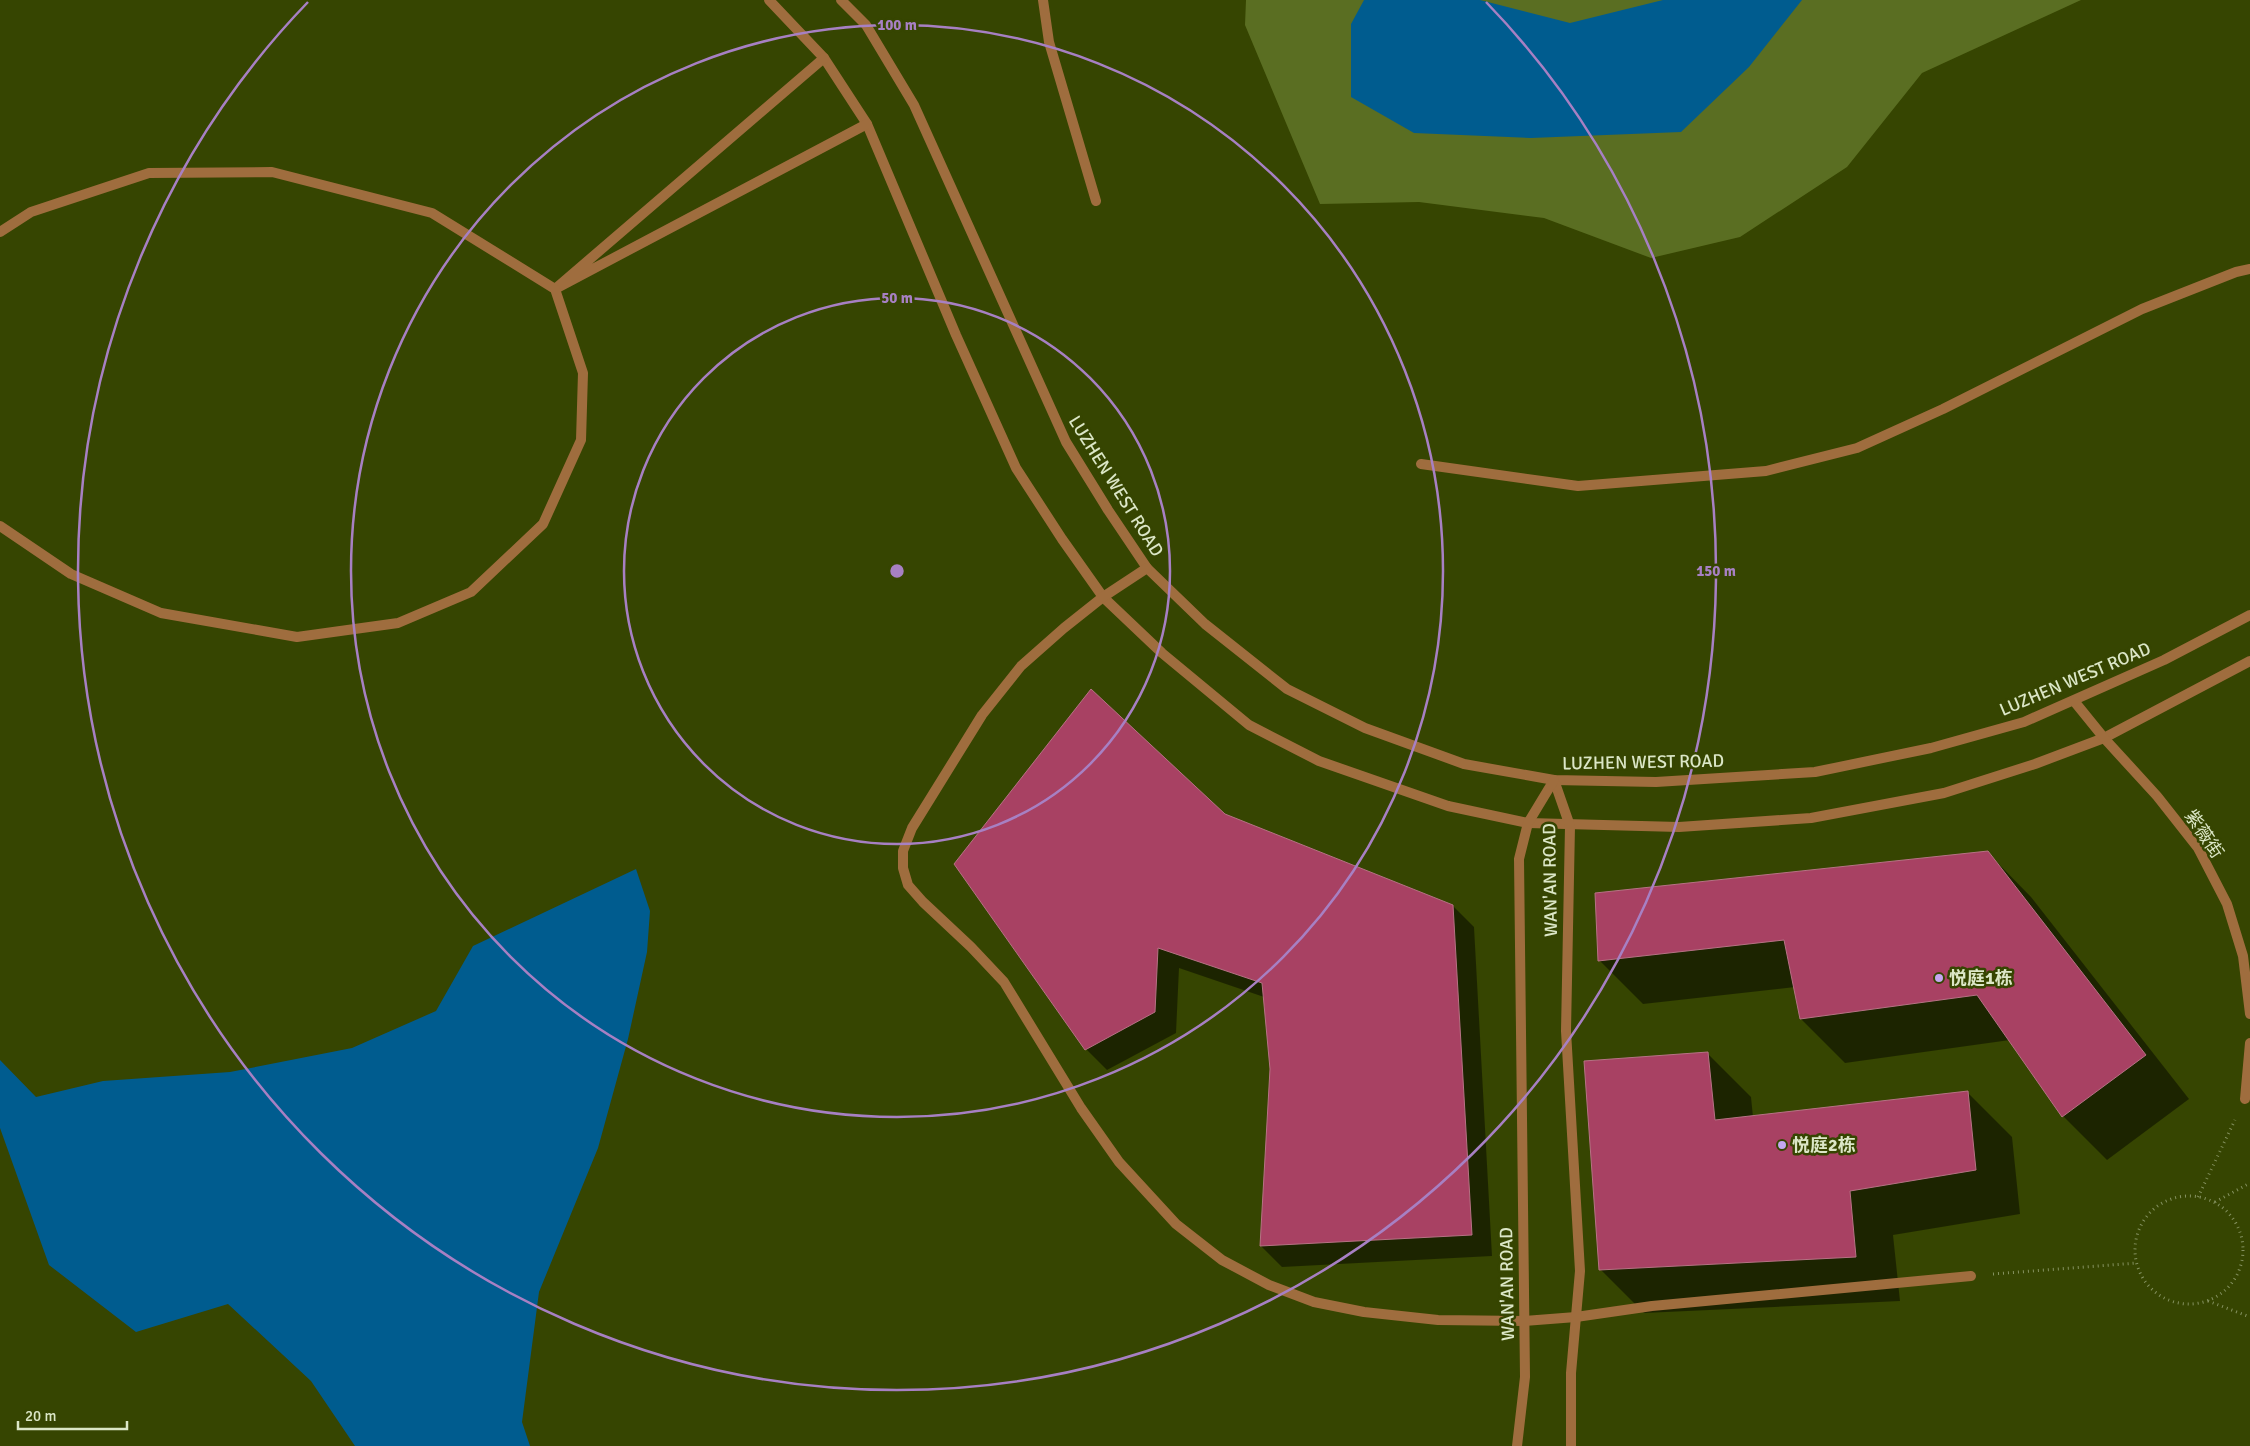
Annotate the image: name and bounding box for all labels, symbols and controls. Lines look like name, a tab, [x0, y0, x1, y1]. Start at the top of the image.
text: 100 m	[877, 16, 917, 34]
text: 50 m	[881, 289, 913, 307]
street label: LUZHEN WEST ROAD	[1064, 412, 1168, 560]
centre of rings	[888, 562, 906, 580]
text: 150 m	[1696, 562, 1736, 580]
street label: LUZHEN WEST ROAD	[1996, 637, 2154, 721]
street label: LUZHEN WEST ROAD	[1562, 750, 1724, 774]
street label: 紫薇街	[2180, 805, 2228, 863]
street label: WAN'AN ROAD	[1538, 823, 1562, 937]
place label: 悦庭1栋	[1949, 967, 2013, 989]
marker: 悦庭1栋	[1933, 972, 1945, 984]
place label: 悦庭2栋	[1792, 1134, 1856, 1156]
marker: 悦庭2栋	[1776, 1139, 1788, 1151]
street label: WAN'AN ROAD	[1495, 1227, 1519, 1341]
scale bar	[18, 1398, 126, 1430]
text: 20 m	[25, 1407, 56, 1425]

